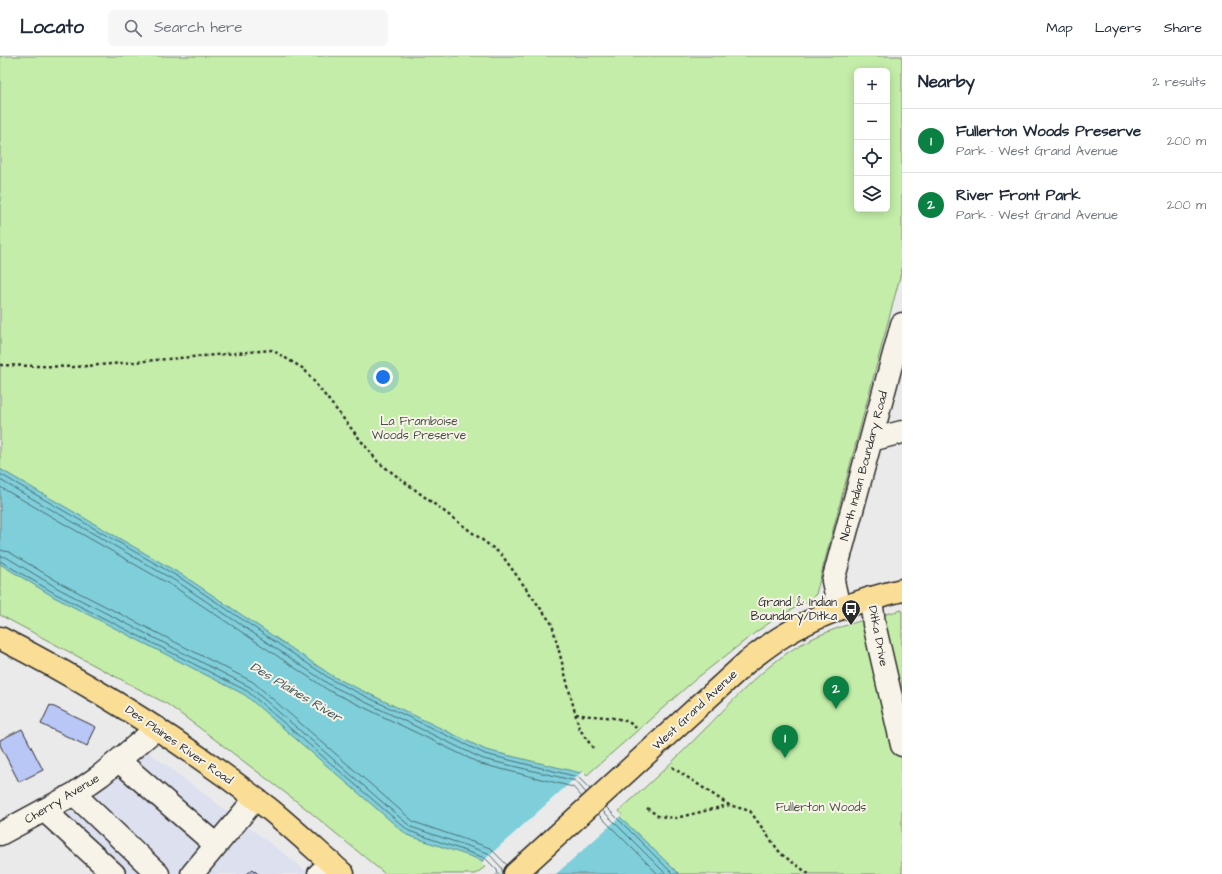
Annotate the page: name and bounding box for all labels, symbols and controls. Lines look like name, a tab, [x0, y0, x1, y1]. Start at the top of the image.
search box	[108, 10, 388, 46]
text: Locato	[20, 14, 84, 41]
icon: search	[122, 17, 144, 39]
text: Search here	[154, 17, 242, 38]
text: Map	[1046, 18, 1073, 38]
text: Layers	[1095, 18, 1142, 38]
text: Share	[1164, 18, 1202, 38]
map controls	[854, 68, 890, 212]
button: +	[854, 68, 890, 104]
text: Nearby	[918, 70, 975, 94]
text: 2 results	[1152, 73, 1206, 91]
button: −	[854, 104, 890, 140]
text: Fullerton Woods Preserve	[956, 121, 1141, 142]
text: 1	[930, 132, 932, 150]
text: 200 m	[1167, 132, 1206, 150]
button: locate	[854, 140, 890, 176]
text: Park · West Grand Avenue	[956, 142, 1118, 160]
button: layers	[854, 176, 890, 212]
text: River Front Park	[956, 185, 1081, 206]
text: 2	[927, 196, 935, 214]
text: 200 m	[1167, 196, 1206, 214]
text: Park · West Grand Avenue	[956, 206, 1118, 224]
your location	[373, 367, 393, 387]
street label: North Indian Boundary Road	[836, 389, 893, 543]
park label: La Framboise Woods Preserve	[372, 413, 467, 444]
place label: Grand & Indian Boundary/Ditka	[751, 594, 837, 626]
bus stop icon: Grand & Indian Boundary/Ditka	[840, 598, 862, 626]
street label: Ditka Drive	[864, 604, 892, 668]
water label: Des Plaines River	[247, 658, 347, 727]
street label: West Grand Avenue	[649, 666, 742, 754]
pin: 2	[823, 676, 849, 709]
street label: Des Plaines River Road	[122, 701, 236, 789]
pin: 1	[772, 725, 798, 758]
street label: Cherry Avenue	[21, 770, 104, 829]
park label: Fullerton Woods	[776, 799, 866, 816]

